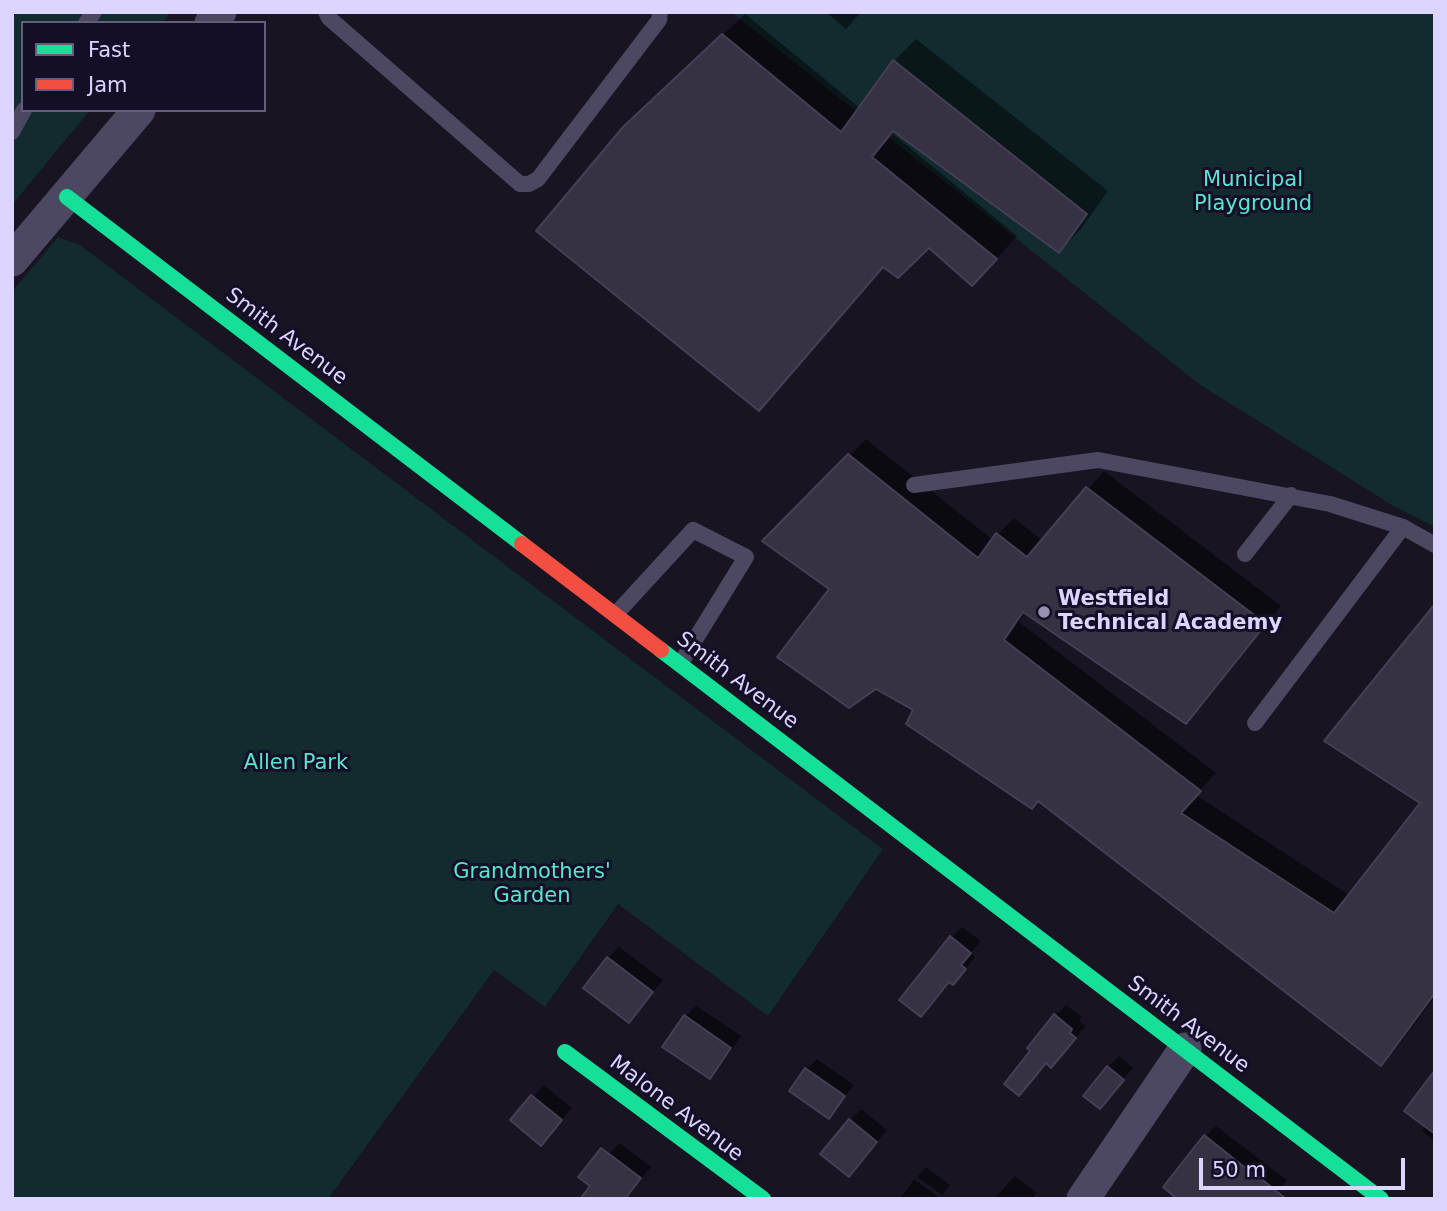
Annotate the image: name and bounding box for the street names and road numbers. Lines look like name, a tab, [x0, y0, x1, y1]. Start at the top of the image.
street label: Smith Avenue	[220, 283, 352, 391]
street label: Smith Avenue	[671, 627, 803, 735]
street label: Smith Avenue	[1122, 971, 1254, 1079]
street label: Malone Avenue	[604, 1051, 748, 1167]

